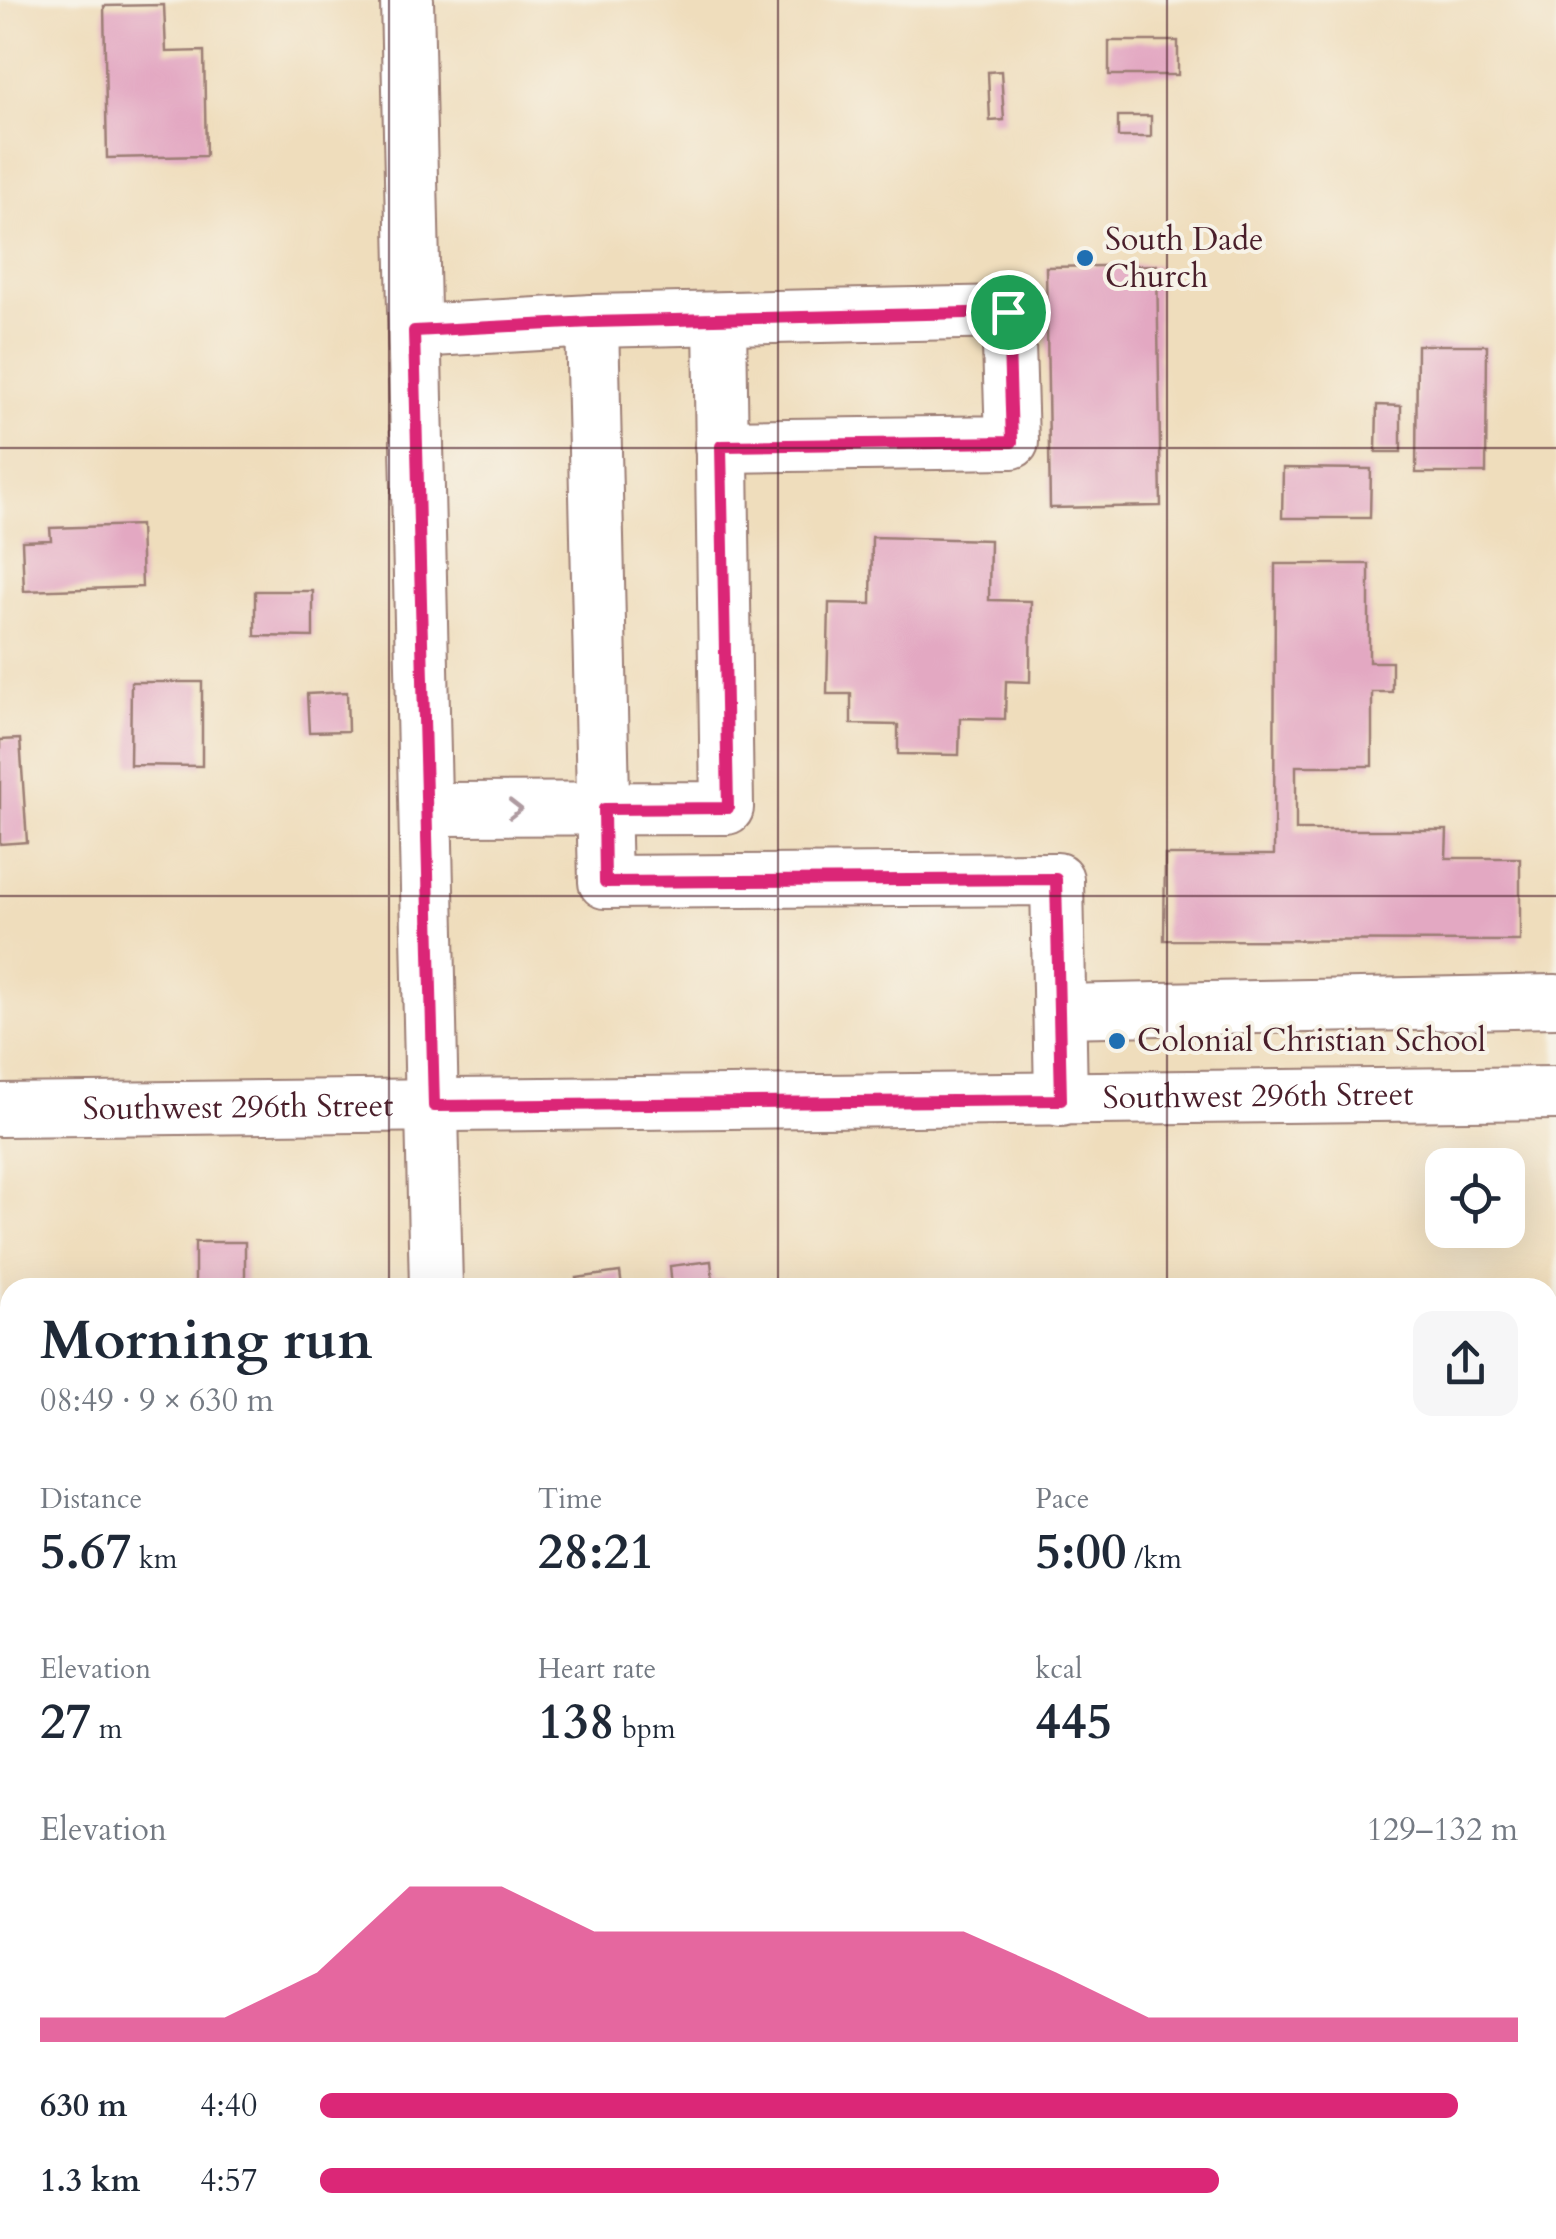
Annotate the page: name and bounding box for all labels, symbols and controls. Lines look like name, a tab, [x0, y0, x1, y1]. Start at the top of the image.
place label: South Dade Church	[1105, 218, 1264, 299]
marker: South Dade Church	[1074, 247, 1096, 269]
pin	[966, 270, 1051, 355]
icon: arrive	[981, 285, 1036, 340]
one-way arrow	[508, 798, 523, 820]
place label: Colonial Christian School	[1137, 1019, 1486, 1063]
marker: Colonial Christian School	[1106, 1030, 1128, 1052]
street label: Southwest 296th Street	[1102, 1073, 1413, 1120]
street label: Southwest 296th Street	[82, 1084, 394, 1131]
map controls	[1425, 1148, 1525, 1248]
button: locate	[1425, 1148, 1525, 1248]
text: Morning run	[40, 1304, 373, 1378]
button: share	[1413, 1311, 1518, 1416]
text: 08:49 · 9 × 630 m	[40, 1379, 274, 1423]
text: Distance	[40, 1480, 142, 1518]
text: Time	[538, 1480, 602, 1518]
text: Pace	[1035, 1480, 1089, 1518]
text: 5.67	[40, 1518, 131, 1586]
text: 28:21	[538, 1518, 655, 1586]
text: 5:00	[1035, 1518, 1127, 1586]
text: km	[131, 1540, 178, 1578]
text: /km	[1127, 1540, 1182, 1578]
text: Elevation	[40, 1650, 151, 1688]
text: Heart rate	[538, 1650, 656, 1688]
text: kcal	[1035, 1650, 1082, 1688]
text: 27	[40, 1688, 91, 1756]
text: 138	[538, 1688, 615, 1756]
text: 445	[1035, 1688, 1112, 1756]
text: m	[91, 1710, 122, 1748]
text: bpm	[615, 1710, 676, 1748]
text: Elevation	[40, 1808, 167, 1852]
text: 129–132 m	[1366, 1808, 1518, 1852]
text: 630 m	[40, 2084, 127, 2128]
text: 4:40	[200, 2084, 257, 2128]
text: 1.3 km	[40, 2159, 140, 2203]
text: 4:57	[200, 2159, 257, 2203]

